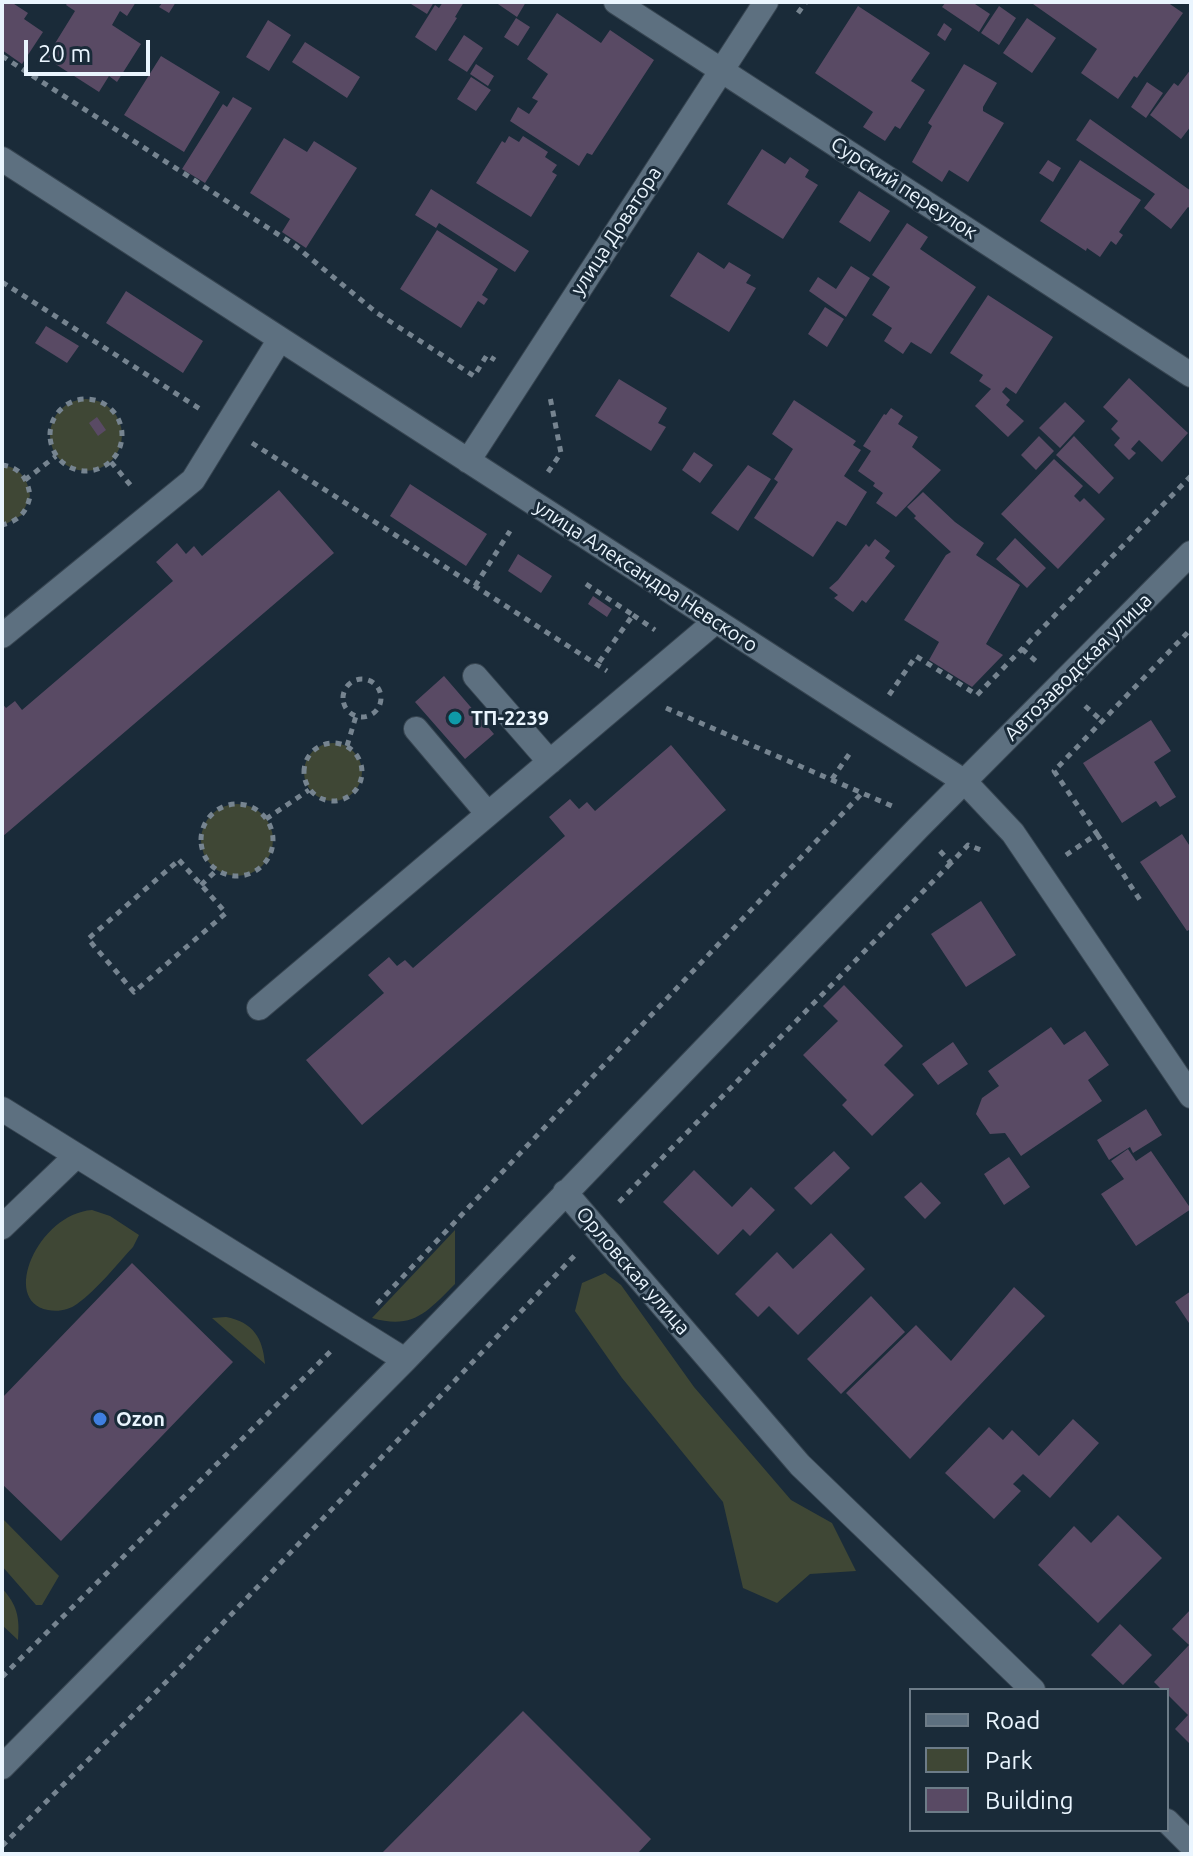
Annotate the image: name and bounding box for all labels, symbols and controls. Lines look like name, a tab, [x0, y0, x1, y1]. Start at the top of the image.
scale bar	[28, 24, 154, 74]
text: 20 m	[38, 40, 91, 67]
street label: Сурский переулок	[826, 132, 982, 244]
street label: улица Доватора	[565, 162, 667, 300]
street label: улица Александра Невского	[530, 495, 762, 657]
street label: Автозаводская улица	[999, 588, 1157, 746]
place label: ТП-2239	[471, 706, 549, 730]
marker: ТП-2239	[446, 709, 464, 727]
street label: Орловская улица	[571, 1202, 695, 1340]
place label: Ozon	[116, 1407, 165, 1431]
marker: Ozon	[91, 1410, 109, 1428]
legend	[909, 1688, 1169, 1832]
text: Road	[985, 1707, 1040, 1734]
text: Park	[985, 1747, 1033, 1774]
text: Building	[985, 1787, 1073, 1814]

